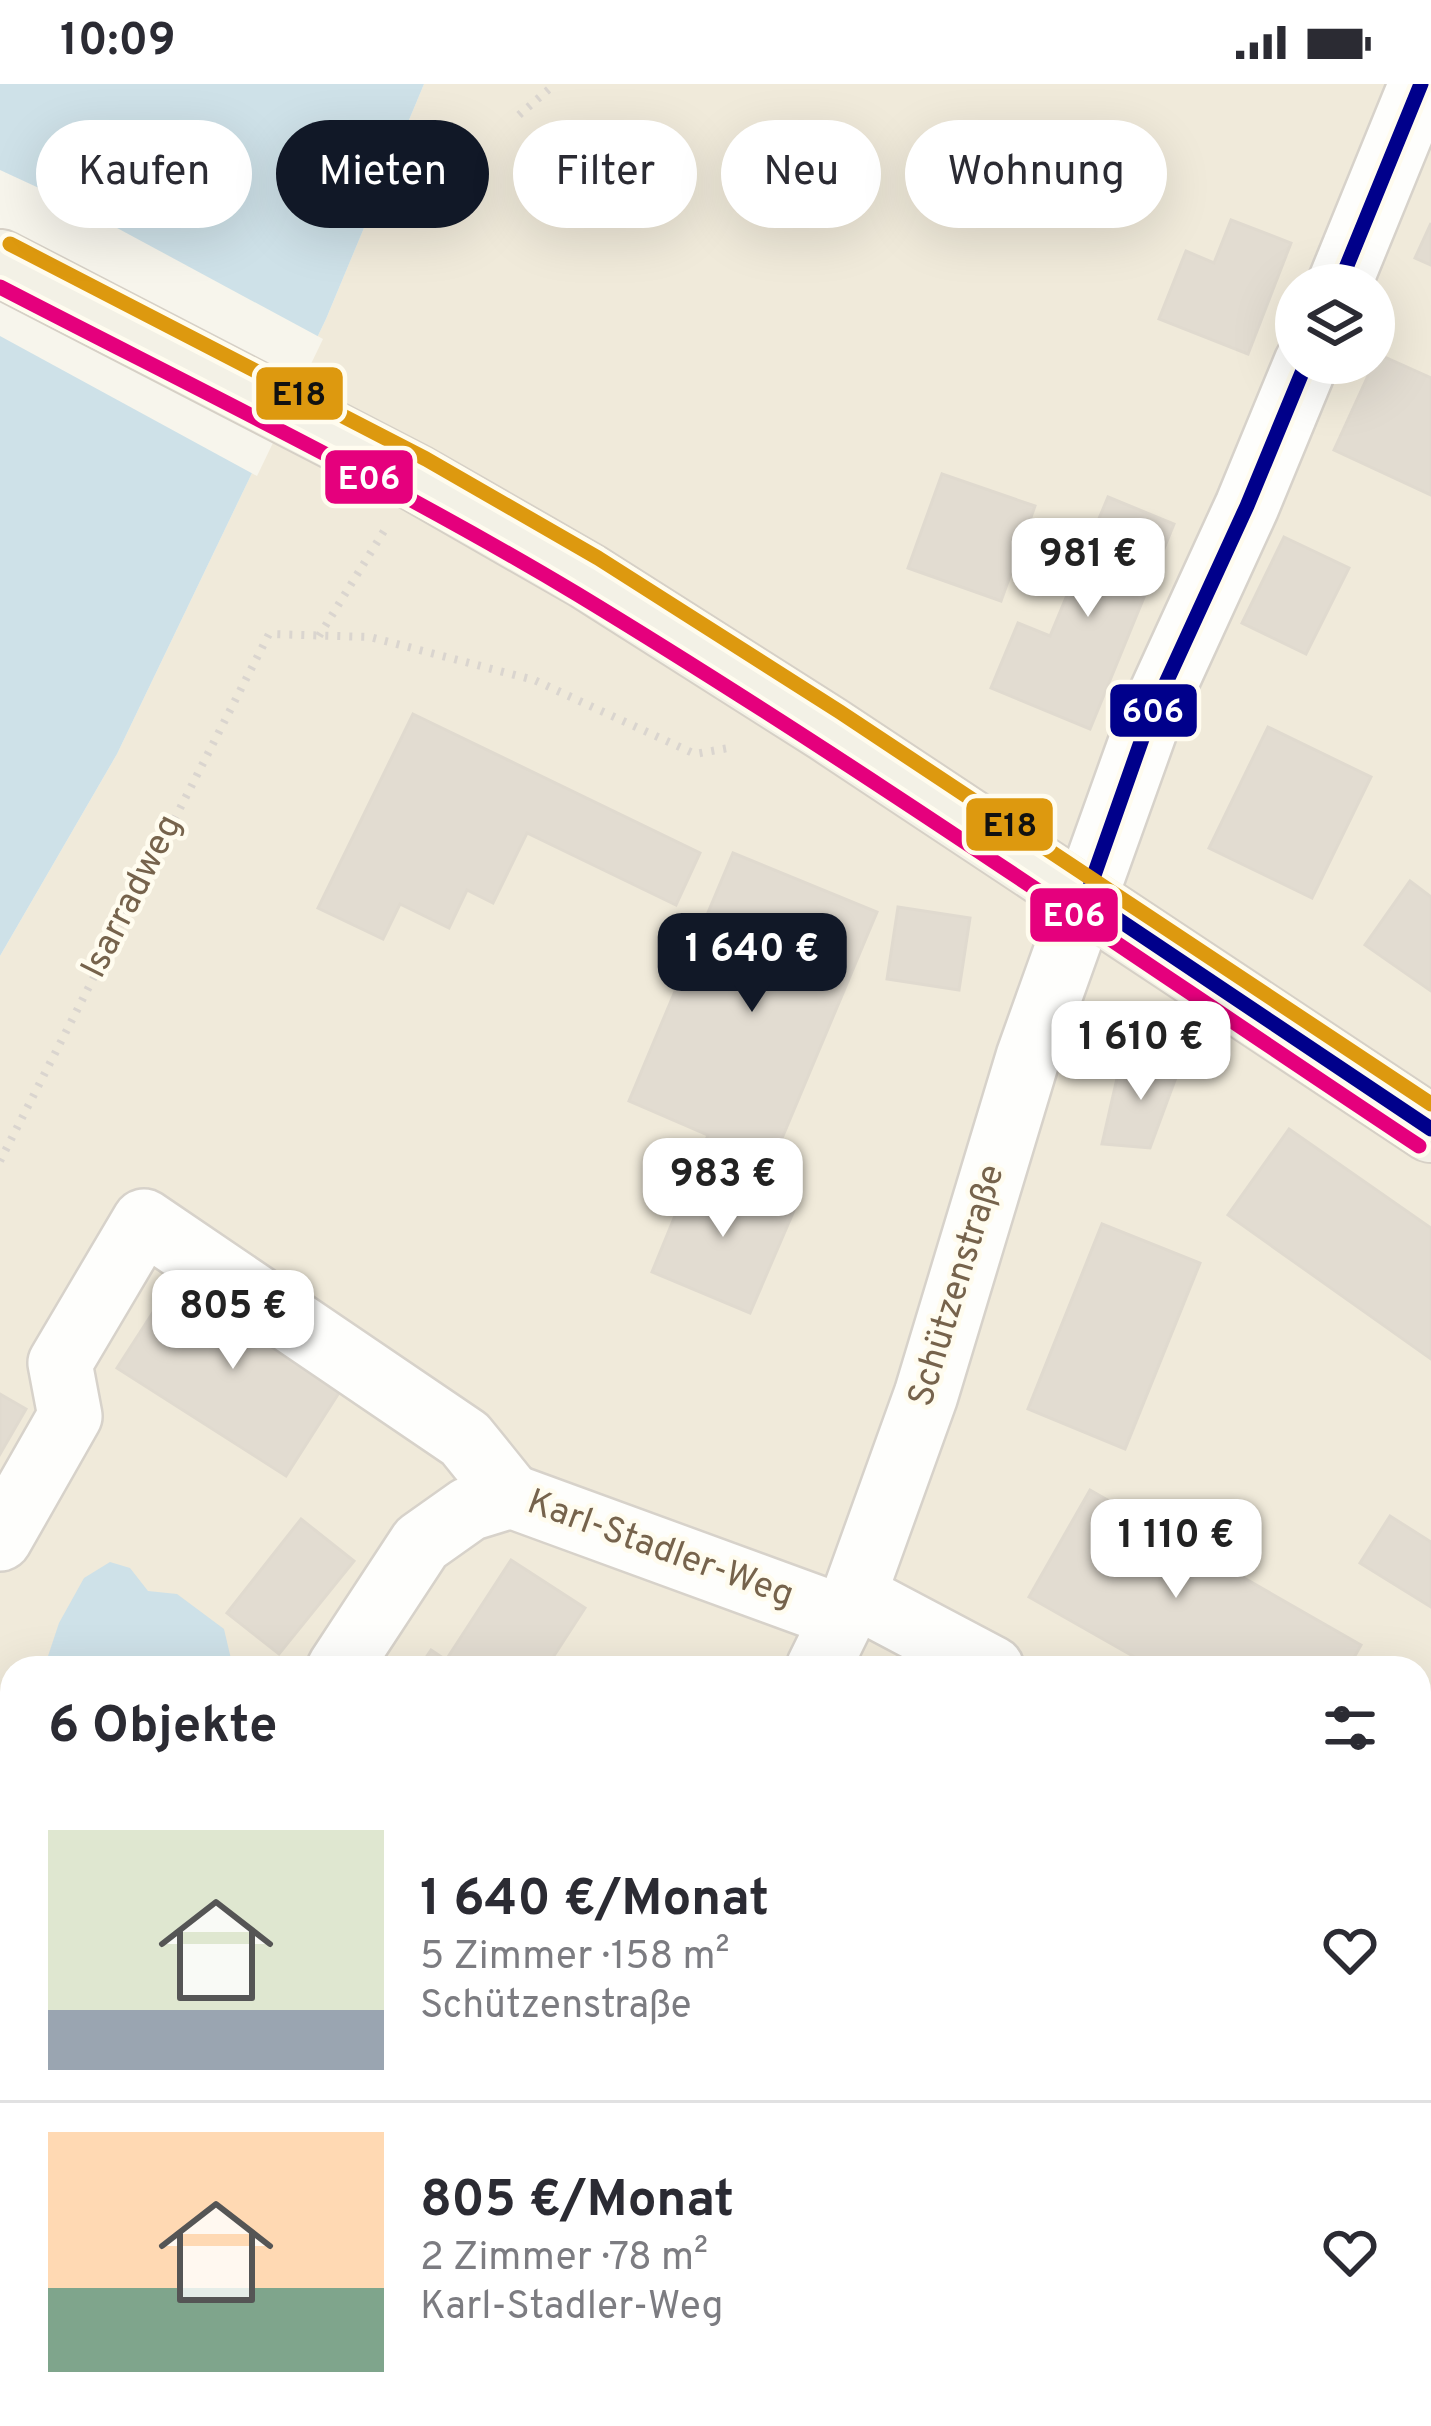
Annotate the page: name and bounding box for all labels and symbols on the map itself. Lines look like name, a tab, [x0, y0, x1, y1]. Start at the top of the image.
line badge: E18	[254, 365, 345, 422]
text: E18	[272, 376, 326, 418]
line badge: E06	[323, 448, 415, 506]
text: E06	[338, 460, 400, 502]
pin: 981 €	[1004, 518, 1172, 620]
line badge: 606	[1108, 682, 1199, 739]
text: 606	[1122, 693, 1184, 735]
line badge: E18	[964, 796, 1055, 853]
street label: Isarradweg	[72, 807, 194, 987]
text: E18	[983, 807, 1037, 849]
line badge: E06	[1028, 886, 1120, 944]
text: E06	[1043, 897, 1105, 939]
pin: 1 640 €	[641, 913, 863, 1015]
pin: 1 610 €	[1030, 1001, 1252, 1103]
pin: 983 €	[639, 1138, 807, 1240]
street label: Schützenstraße	[899, 1159, 1017, 1413]
pin: 805 €	[149, 1270, 317, 1372]
street label: Karl-Stadler-Weg	[521, 1481, 799, 1619]
pin: 1 110 €	[1065, 1499, 1287, 1601]

